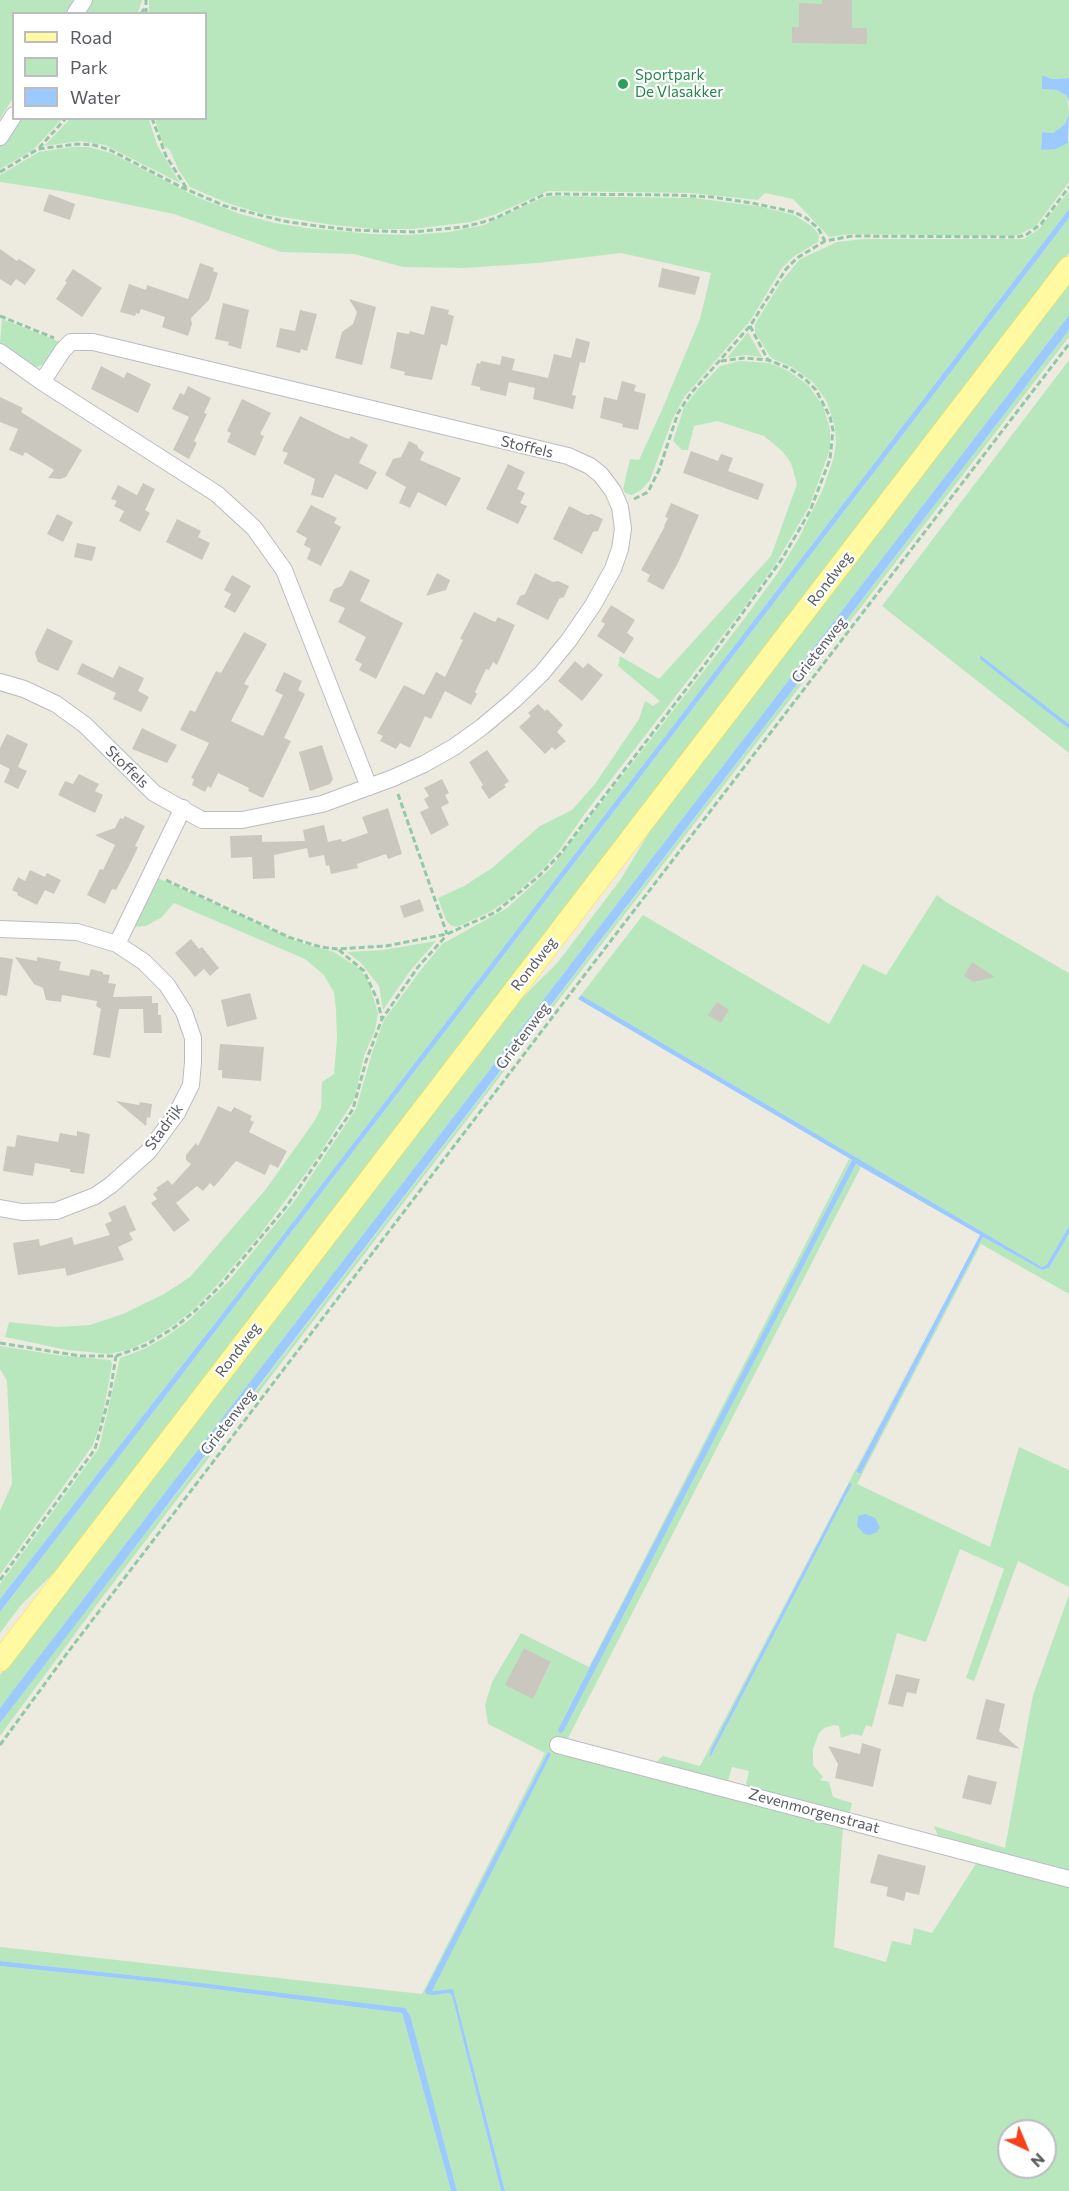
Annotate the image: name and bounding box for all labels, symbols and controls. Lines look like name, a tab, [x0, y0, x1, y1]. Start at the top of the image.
legend	[12, 12, 207, 120]
text: Road	[70, 26, 112, 48]
text: Park	[70, 56, 108, 78]
place label: Sportpark De Vlasakker	[635, 66, 723, 101]
marker: Sportpark De Vlasakker	[616, 77, 630, 91]
text: Water	[70, 86, 121, 108]
street label: Stoffels	[499, 432, 555, 462]
street label: Rondweg	[804, 548, 856, 610]
street label: Grietenweg	[788, 613, 850, 687]
street label: Stoffels	[102, 742, 152, 792]
street label: Rondweg	[507, 933, 561, 995]
street label: Grietenweg	[492, 999, 554, 1073]
street label: Stadrijk	[141, 1100, 187, 1154]
street label: Rondweg	[212, 1319, 264, 1381]
street label: Grietenweg	[197, 1385, 259, 1459]
street label: Zevenmorgenstraat	[747, 1785, 881, 1837]
north arrow	[997, 2119, 1057, 2179]
text: N	[1028, 2150, 1049, 2172]

